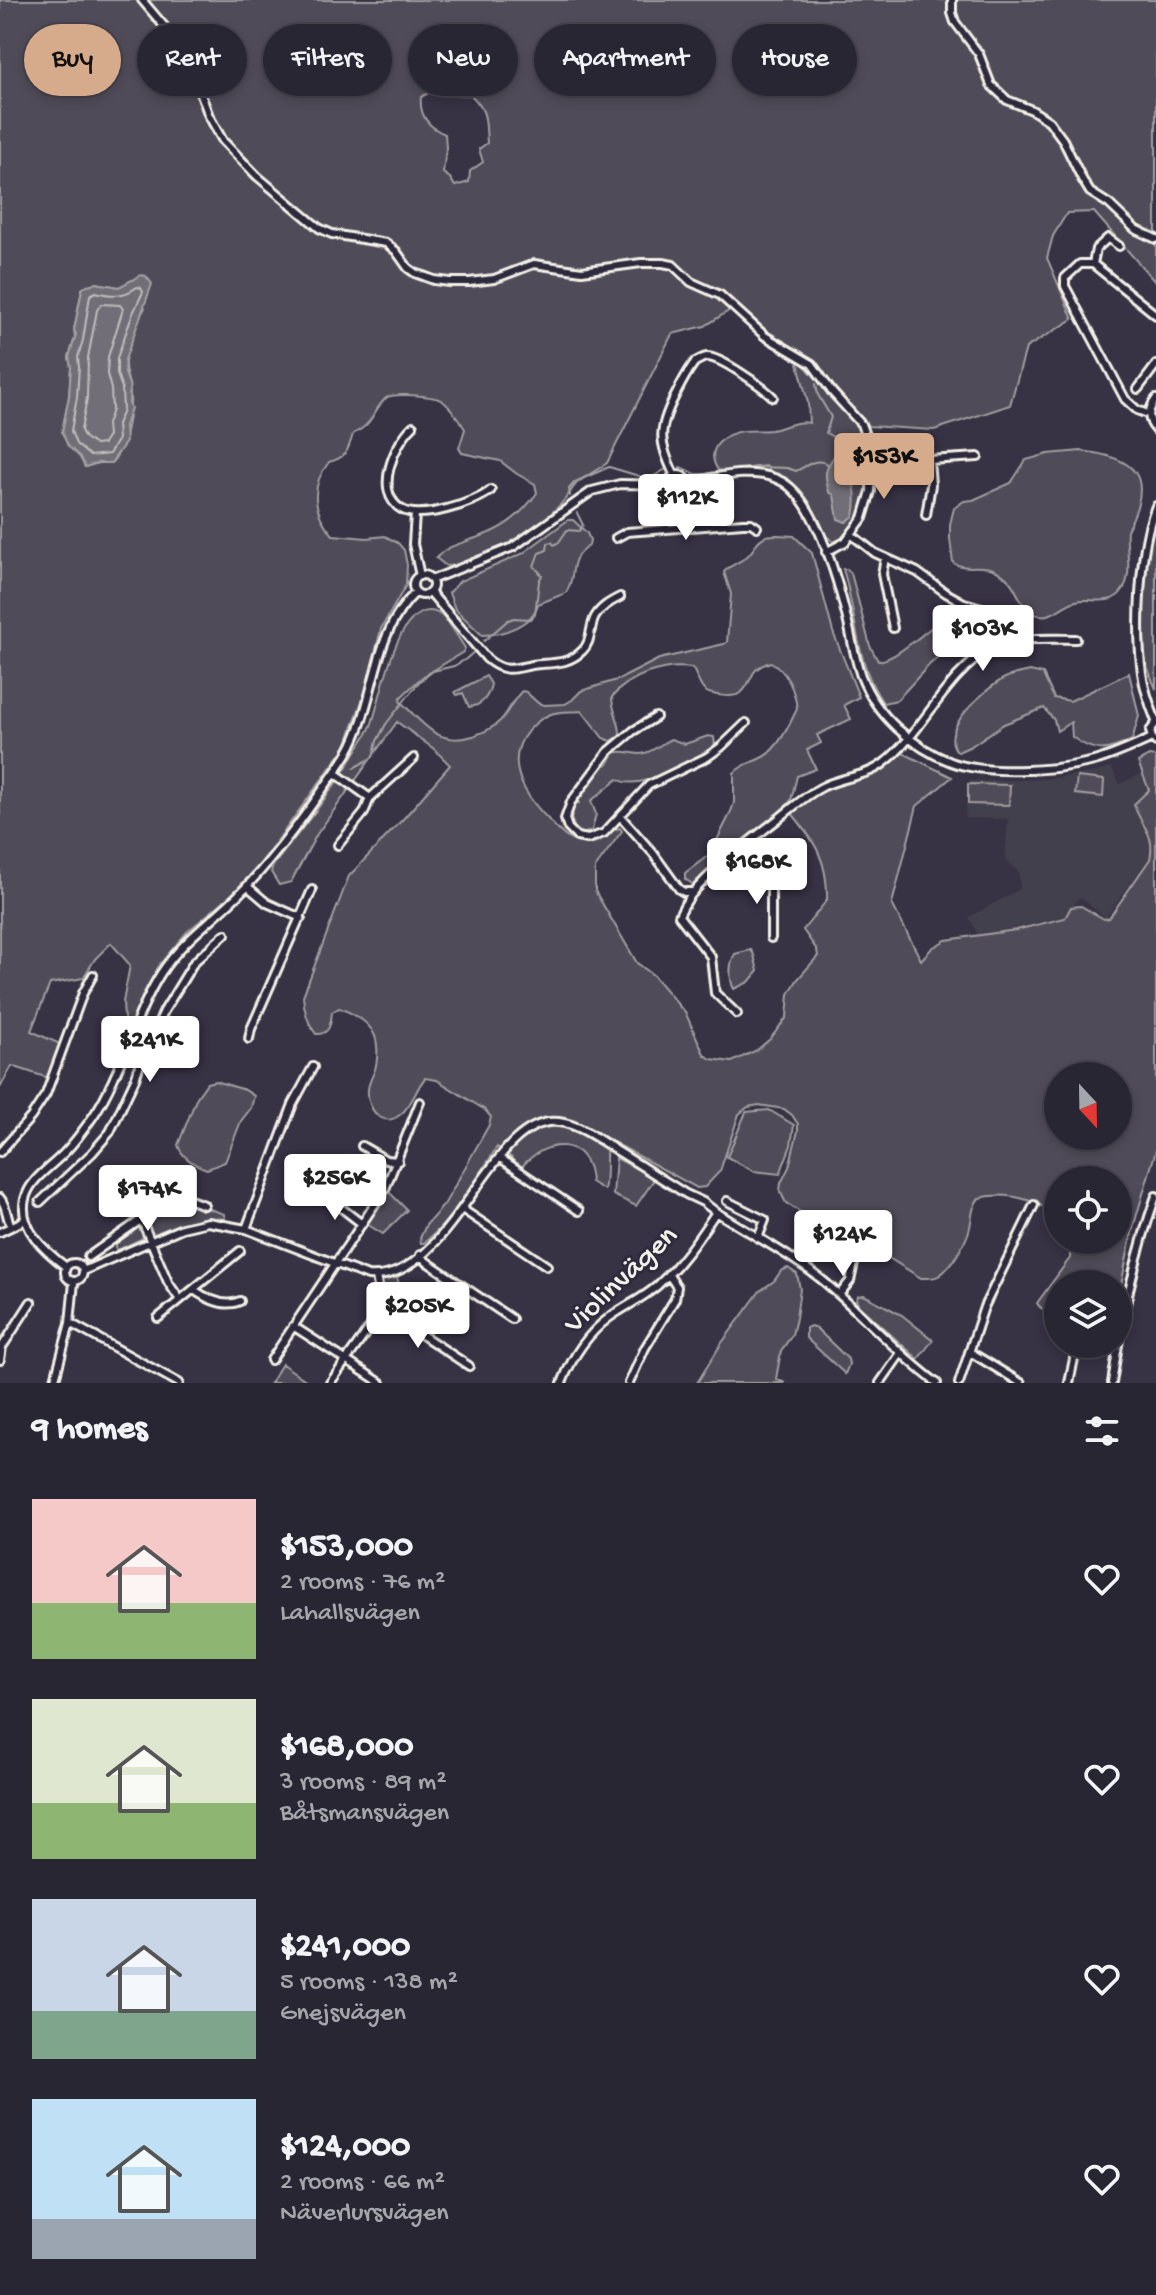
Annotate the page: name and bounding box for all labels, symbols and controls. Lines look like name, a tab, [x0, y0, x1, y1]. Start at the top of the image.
chip: Buy	[24, 24, 121, 96]
chip: Rent	[137, 24, 247, 96]
chip: Filters	[263, 24, 392, 96]
chip: New	[408, 24, 518, 96]
chip: Apartment	[534, 24, 716, 96]
chip: House	[732, 24, 857, 96]
pin: $153K	[828, 433, 940, 501]
text: $153K	[852, 443, 916, 474]
pin: $112K	[630, 474, 742, 542]
text: $112K	[656, 484, 716, 515]
pin: $103K	[927, 605, 1039, 673]
text: $103K	[951, 615, 1015, 646]
pin: $168K	[701, 838, 813, 906]
text: $168K	[725, 848, 789, 879]
pin: $241K	[94, 1016, 206, 1084]
text: $241K	[119, 1026, 181, 1057]
north arrow	[1044, 1062, 1132, 1150]
map controls	[1044, 1062, 1132, 1358]
pin: $256K	[279, 1154, 391, 1222]
text: $256K	[302, 1164, 368, 1195]
pin: $174K	[92, 1165, 204, 1233]
button: locate	[1044, 1166, 1132, 1254]
text: $174K	[117, 1175, 179, 1206]
pin: $124K	[787, 1210, 899, 1278]
street label: Violinvägen	[557, 1220, 686, 1343]
text: $124K	[812, 1220, 874, 1251]
button: layers	[1044, 1270, 1132, 1358]
pin: $205K	[362, 1282, 474, 1350]
text: $205K	[384, 1292, 452, 1323]
icon: filters	[1080, 1409, 1124, 1453]
text: 9 homes	[32, 1411, 147, 1451]
text: $153,000	[280, 1528, 413, 1568]
icon: home	[96, 1531, 192, 1627]
icon: heart	[1080, 1557, 1124, 1601]
text: 2 rooms · 76 m²	[280, 1568, 445, 1599]
text: Lahallsvägen	[280, 1599, 420, 1630]
text: $168,000	[280, 1728, 413, 1768]
icon: home	[96, 1731, 192, 1827]
icon: heart	[1080, 1757, 1124, 1801]
text: 3 rooms · 89 m²	[280, 1768, 447, 1799]
text: Båtsmansvägen	[280, 1799, 449, 1830]
text: $241,000	[280, 1928, 410, 1968]
icon: home	[96, 1931, 192, 2027]
icon: heart	[1080, 1957, 1124, 2001]
text: 5 rooms · 138 m²	[280, 1968, 458, 1999]
text: Gnejsvägen	[280, 1999, 406, 2030]
text: $124,000	[280, 2128, 410, 2168]
icon: home	[96, 2131, 192, 2227]
icon: heart	[1080, 2157, 1124, 2201]
text: 2 rooms · 66 m²	[280, 2168, 445, 2199]
text: Näverlursvägen	[280, 2199, 449, 2230]

